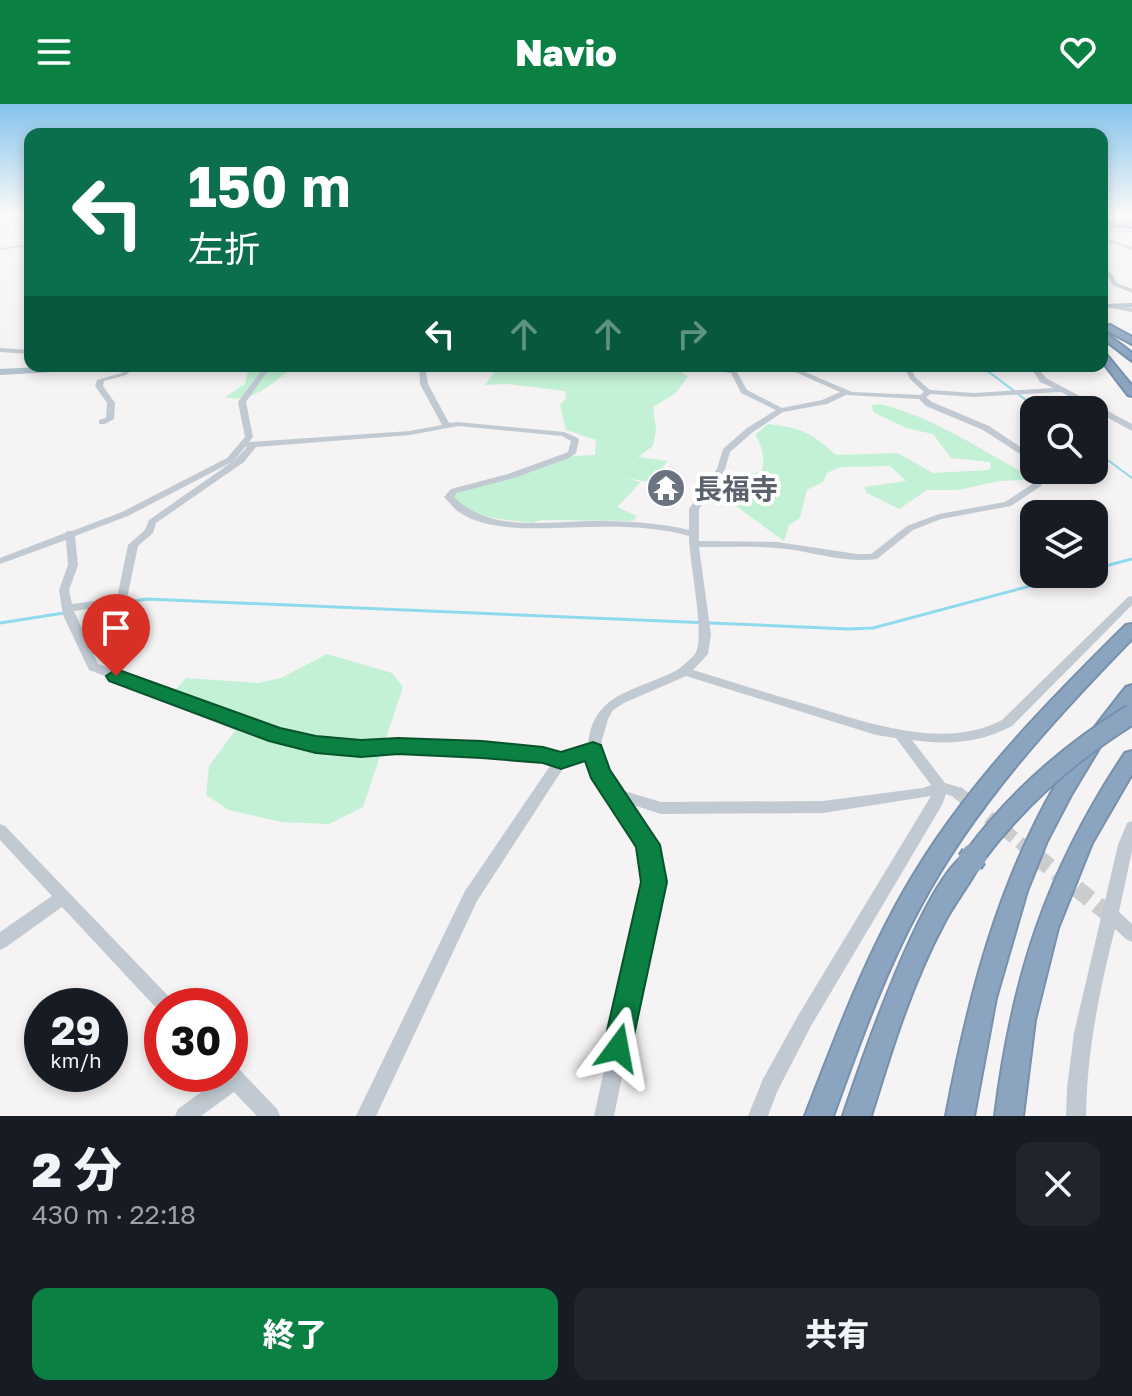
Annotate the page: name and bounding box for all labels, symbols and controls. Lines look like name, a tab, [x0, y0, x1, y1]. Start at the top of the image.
icon: menu	[32, 30, 76, 74]
icon: heart	[1056, 30, 1100, 74]
text: Navio	[515, 31, 617, 74]
text: 150 m	[188, 152, 350, 219]
icon: left	[56, 160, 160, 264]
text: 左折	[188, 227, 260, 270]
icon: left	[418, 312, 462, 356]
icon: ahead	[502, 312, 546, 356]
icon: ahead	[586, 312, 630, 356]
icon: right	[670, 312, 714, 356]
map controls	[1020, 396, 1108, 588]
button: search	[1020, 396, 1108, 484]
temple icon: 長福寺	[645, 467, 687, 509]
place label: 長福寺	[694, 472, 778, 505]
button: layers	[1020, 500, 1108, 588]
pin	[82, 594, 150, 676]
icon: arrive	[94, 606, 138, 650]
speed limit sign: 30	[144, 988, 248, 1092]
text: 29	[51, 1006, 101, 1054]
position arrow	[576, 1006, 660, 1090]
text: km/h	[51, 1048, 101, 1072]
text: 2 分	[32, 1140, 122, 1198]
button: close	[1016, 1142, 1100, 1226]
text: 430 m · 22:18	[32, 1199, 196, 1230]
button: 終了	[32, 1288, 558, 1380]
button: 共有	[574, 1288, 1100, 1380]

